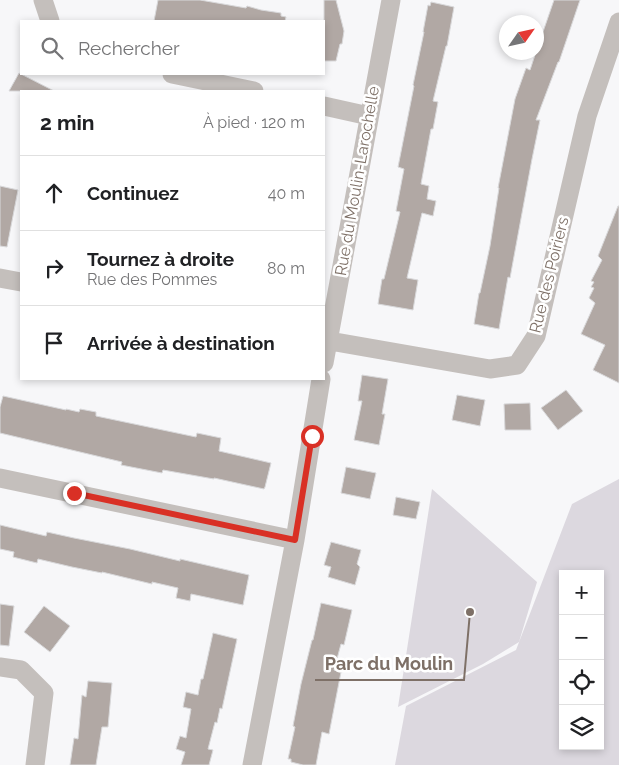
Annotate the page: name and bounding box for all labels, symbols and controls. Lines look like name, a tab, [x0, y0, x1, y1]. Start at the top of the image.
north arrow	[499, 15, 544, 60]
search box	[20, 20, 325, 75]
icon: search	[38, 34, 66, 62]
text: Rechercher	[78, 37, 180, 59]
street label: Rue du Moulin-Larochelle	[331, 85, 383, 277]
text: 2 min	[40, 110, 94, 135]
text: À pied · 120 m	[203, 113, 305, 132]
icon: ahead	[40, 179, 68, 207]
text: Continuez	[87, 182, 179, 204]
text: 40 m	[268, 184, 305, 203]
street label: Rue des Poiriers	[525, 215, 573, 335]
text: Tournez à droite	[87, 248, 234, 270]
icon: right	[40, 254, 68, 282]
text: 80 m	[267, 259, 305, 278]
text: Rue des Pommes	[87, 270, 217, 289]
icon: arrive	[40, 329, 68, 357]
text: Arrivée à destination	[87, 332, 275, 354]
route start	[301, 425, 324, 448]
route end	[63, 482, 86, 505]
map controls	[559, 570, 604, 750]
button: +	[559, 570, 604, 615]
button: −	[559, 615, 604, 660]
callout: Parc du Moulin	[315, 647, 464, 680]
text: Parc du Moulin	[325, 653, 453, 674]
button: locate	[559, 660, 604, 705]
button: layers	[559, 705, 604, 750]

